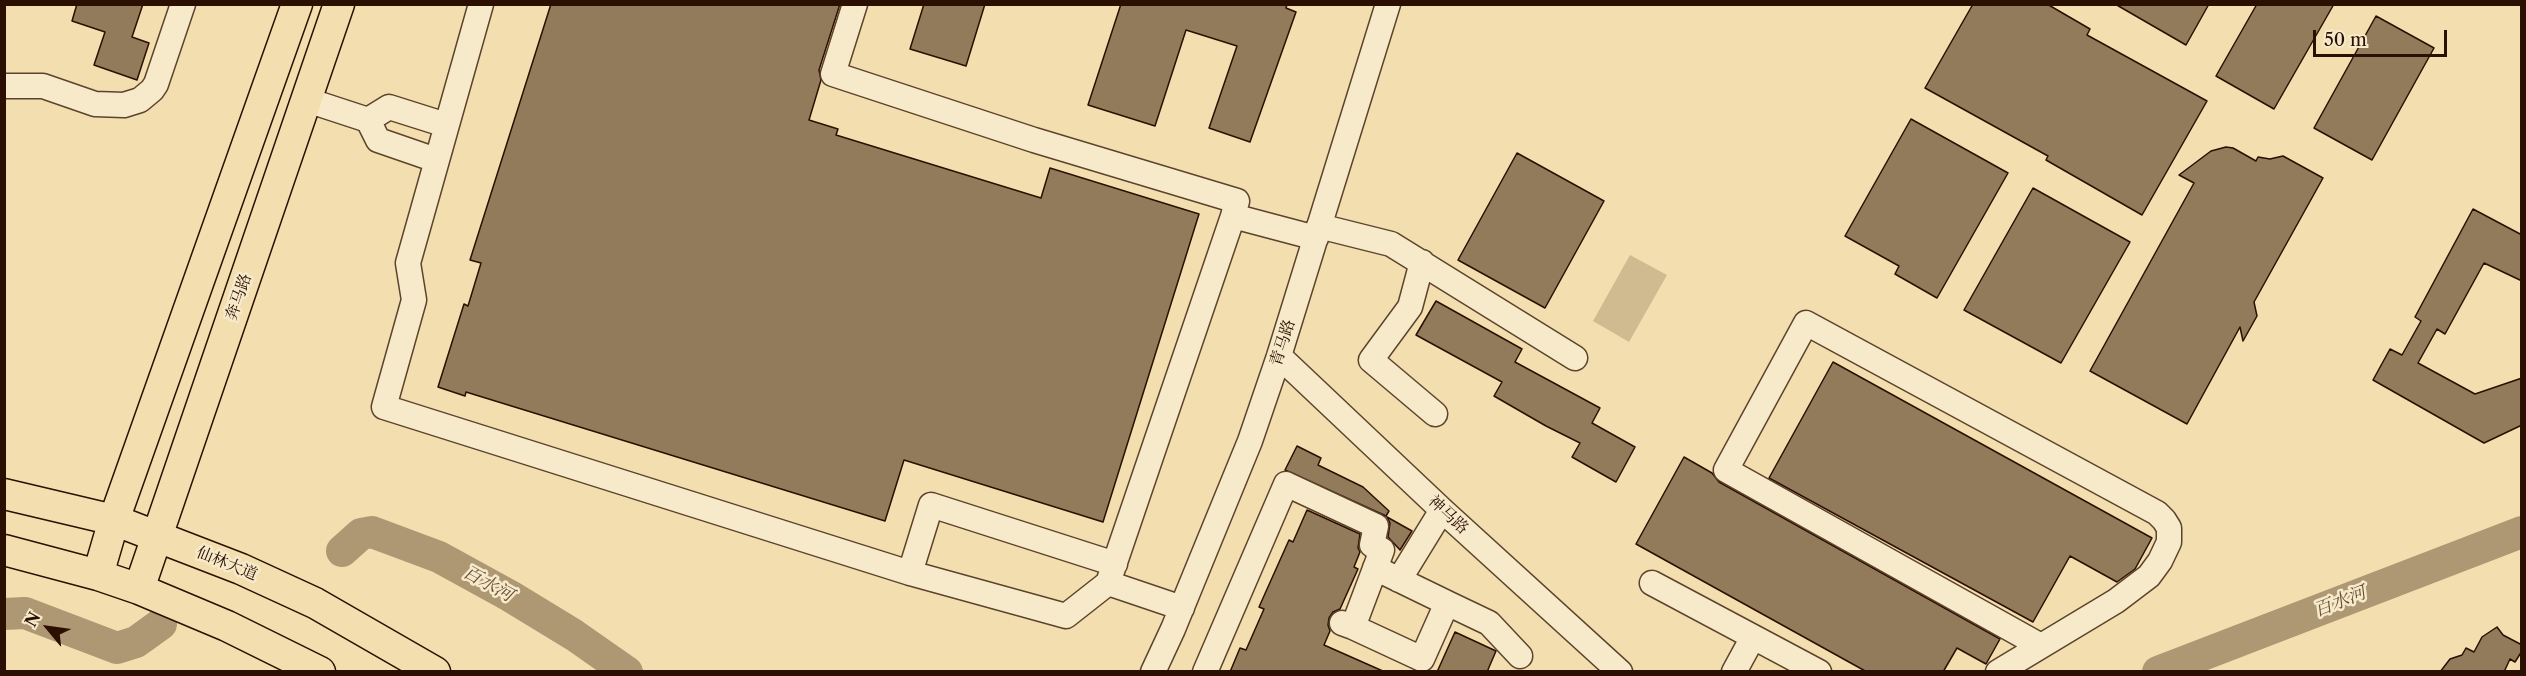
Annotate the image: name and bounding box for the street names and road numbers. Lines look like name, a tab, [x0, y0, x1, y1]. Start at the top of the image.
street label: 奔马路	[222, 271, 256, 323]
street label: 青马路	[1266, 317, 1300, 369]
street label: 神马路	[1424, 492, 1472, 538]
street label: 仙林大道	[194, 543, 260, 585]

